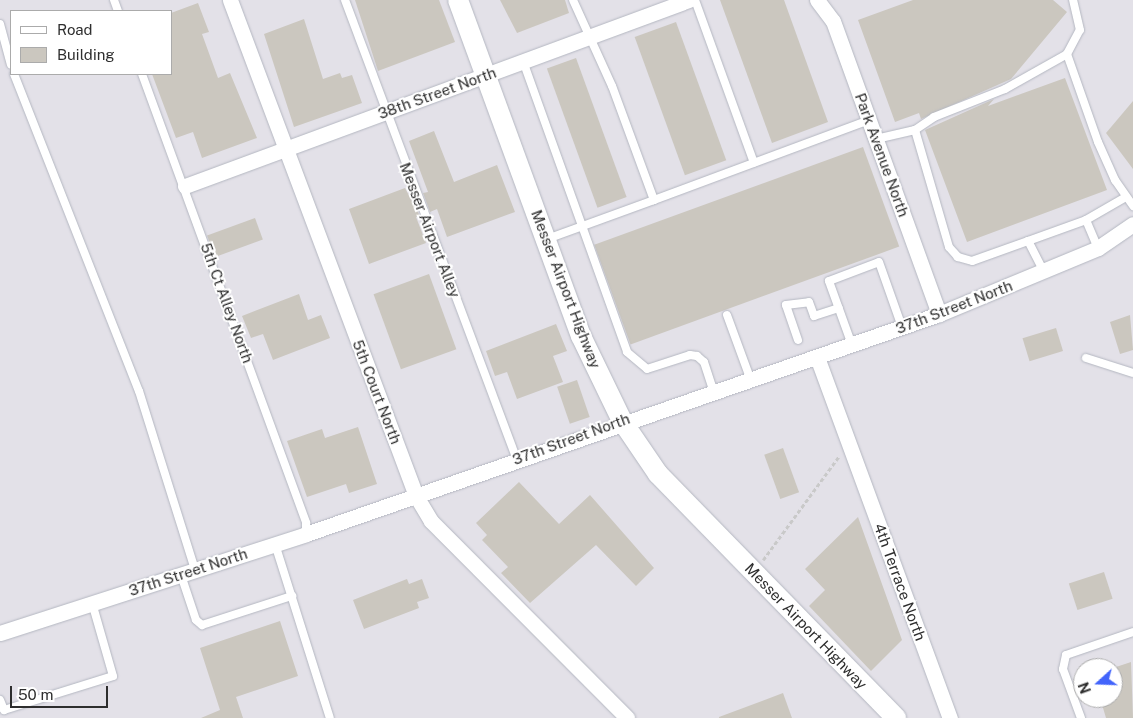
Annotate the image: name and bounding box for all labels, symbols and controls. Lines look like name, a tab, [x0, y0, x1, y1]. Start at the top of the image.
legend	[10, 10, 172, 75]
text: Road	[57, 21, 93, 38]
text: Building	[57, 46, 115, 63]
street label: 38th Street North	[375, 63, 499, 123]
street label: Park Avenue North	[851, 91, 913, 219]
street label: Messer Airport Alley	[396, 160, 464, 300]
street label: Messer Airport Highway	[527, 207, 605, 371]
street label: 5th Ct Alley North	[197, 240, 257, 366]
street label: 37th Street North	[893, 276, 1015, 338]
street label: 5th Court North	[349, 337, 405, 447]
street label: 37th Street North	[510, 409, 632, 469]
street label: 4th Terrace North	[870, 521, 930, 643]
street label: 37th Street North	[126, 544, 250, 600]
street label: Messer Airport Highway	[741, 559, 871, 693]
north arrow	[1073, 658, 1123, 708]
scale bar	[12, 676, 110, 708]
text: N	[1075, 680, 1094, 696]
text: 50 m	[18, 686, 53, 703]

